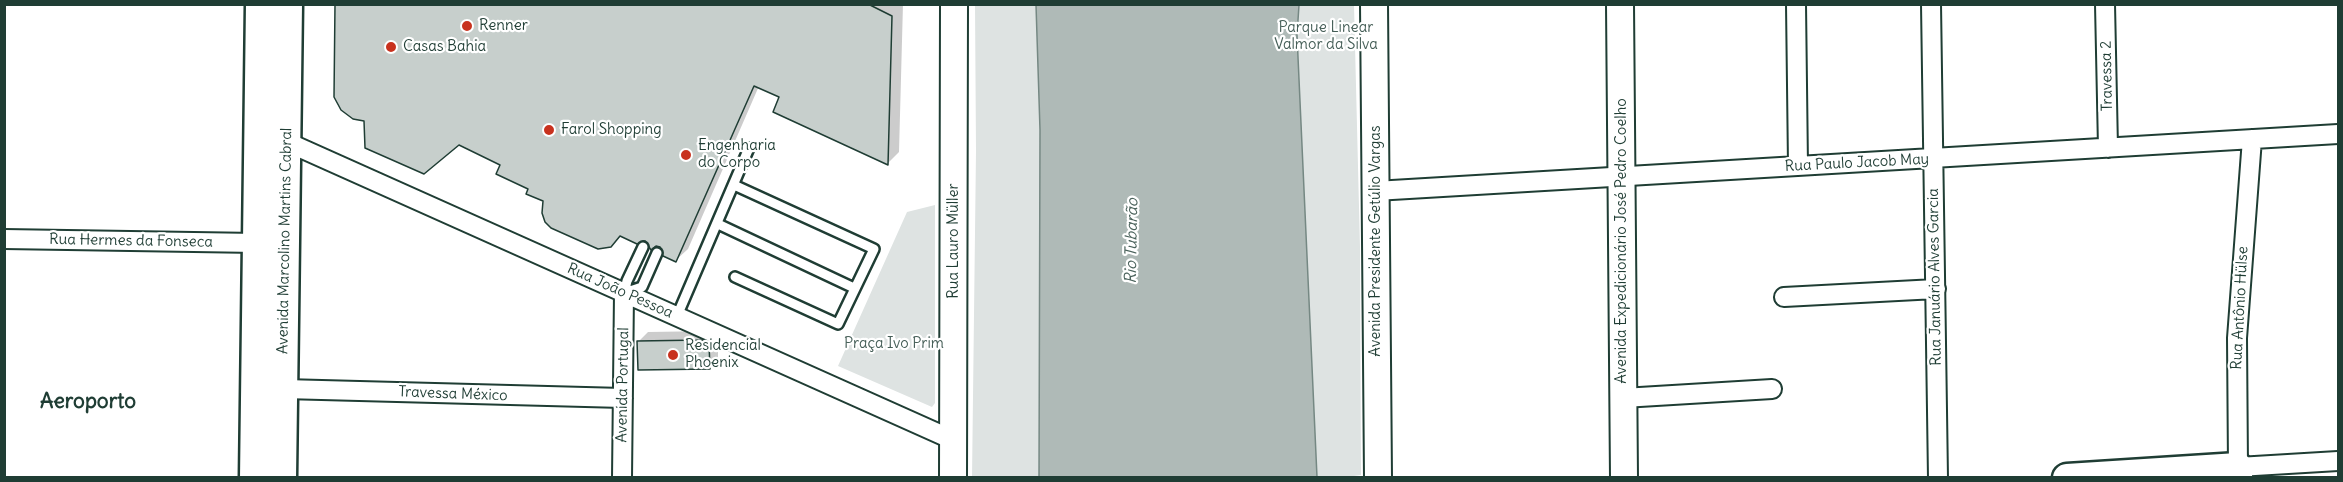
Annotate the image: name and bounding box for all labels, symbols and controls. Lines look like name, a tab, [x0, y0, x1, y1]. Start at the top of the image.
place label: Renner	[479, 17, 528, 35]
marker: Renner	[460, 19, 474, 33]
park label: Parque Linear Valmor da Silva	[1274, 19, 1378, 54]
place label: Casas Bahia	[403, 38, 486, 56]
marker: Casas Bahia	[384, 40, 398, 54]
street label: Travessa 2	[2097, 40, 2117, 112]
street label: Avenida Expedicionário José Pedro Coelho	[1613, 98, 1631, 384]
place label: Farol Shopping	[561, 121, 662, 139]
marker: Farol Shopping	[542, 123, 556, 137]
street label: Avenida Presidente Getúlio Vargas	[1367, 125, 1385, 357]
street label: Avenida Marcolino Martins Cabral	[274, 128, 296, 354]
place label: Engenharia do Corpo	[698, 137, 776, 172]
marker: Engenharia do Corpo	[679, 148, 693, 162]
street label: Rua Paulo Jacob May	[1784, 150, 1930, 176]
street label: Rua Lauro Müller	[945, 183, 963, 299]
street label: Rua Januário Alves Garcia	[1924, 188, 1946, 366]
water label: Rio Tubarão	[1122, 198, 1142, 284]
street label: Rua Hermes da Fonseca	[49, 231, 213, 251]
street label: Rua Antônio Hülse	[2228, 246, 2252, 370]
street label: Rua João Pessoa	[564, 260, 676, 322]
street label: Avenida Portugal	[613, 327, 633, 443]
park label: Praça Ivo Prim	[844, 335, 944, 353]
place label: Residencial Phoenix	[685, 337, 761, 372]
marker: Residencial Phoenix	[666, 348, 680, 362]
street label: Travessa México	[398, 383, 508, 405]
district label: Aeroporto	[40, 389, 136, 415]

